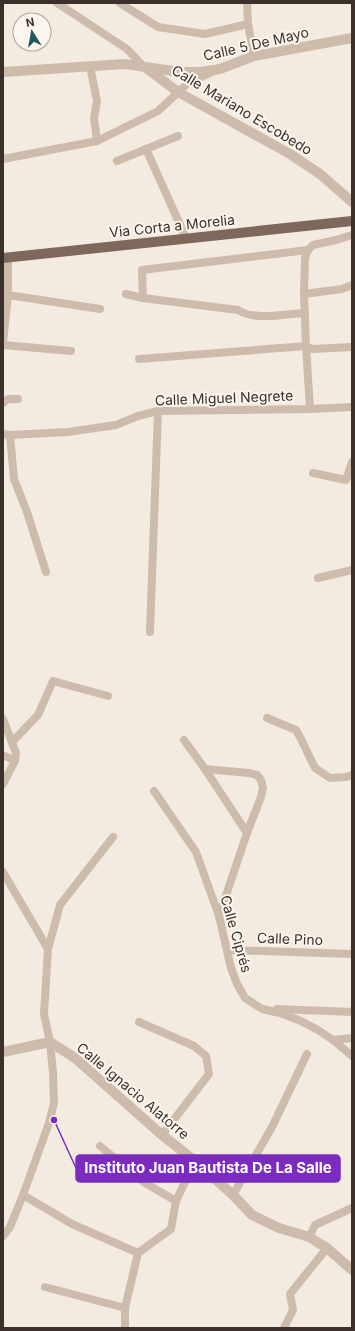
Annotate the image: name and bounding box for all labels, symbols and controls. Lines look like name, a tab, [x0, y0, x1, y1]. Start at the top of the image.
north arrow	[12, 12, 52, 52]
text: N	[25, 15, 36, 30]
street label: Calle 5 De Mayo	[201, 23, 310, 64]
street label: Calle Mariano Escobedo	[169, 61, 316, 158]
street label: Via Corta a Morelia	[108, 210, 236, 241]
street label: Calle Miguel Negrete	[154, 387, 293, 408]
street label: Calle Ciprés	[217, 893, 256, 975]
street label: Calle Pino	[257, 929, 323, 948]
street label: Calle Ignacio Alatorre	[74, 1039, 193, 1143]
callout: Instituto Juan Bautista De La Salle	[76, 1155, 340, 1182]
text: Instituto Juan Bautista De La Salle	[84, 1158, 332, 1177]

